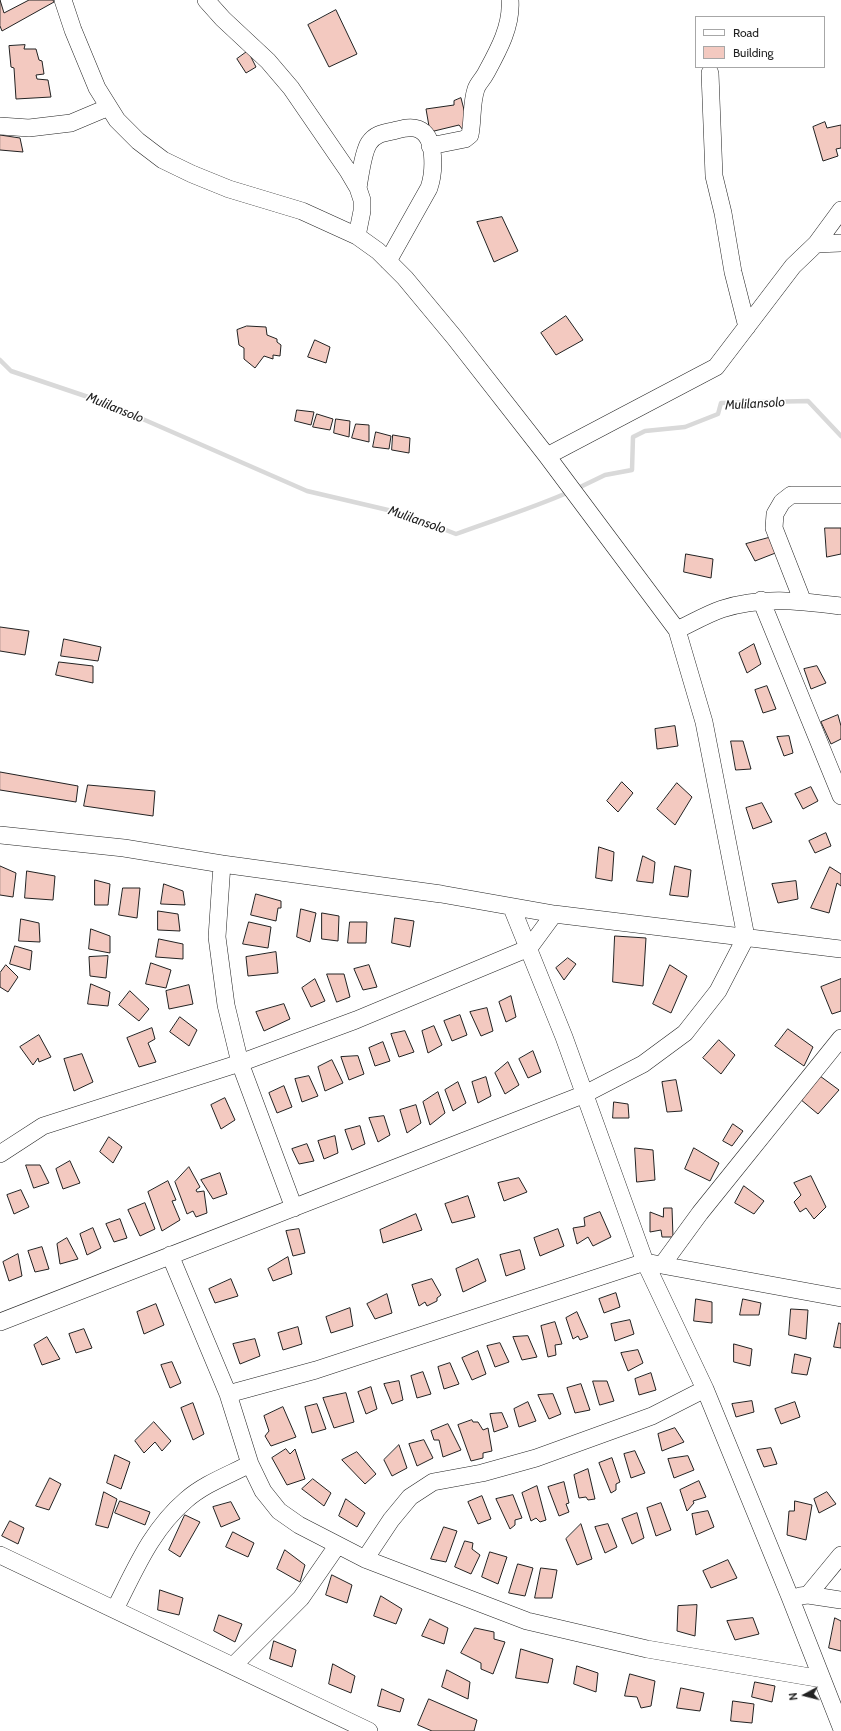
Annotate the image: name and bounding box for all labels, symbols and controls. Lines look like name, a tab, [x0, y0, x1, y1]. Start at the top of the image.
legend	[695, 16, 825, 68]
text: Road	[733, 25, 759, 40]
text: Building	[733, 45, 774, 60]
water label: Mulilansolo	[84, 390, 146, 426]
water label: Mulilansolo	[725, 395, 785, 413]
water label: Mulilansolo	[386, 503, 448, 537]
north arrow	[785, 1675, 825, 1715]
text: N	[786, 1692, 801, 1701]

